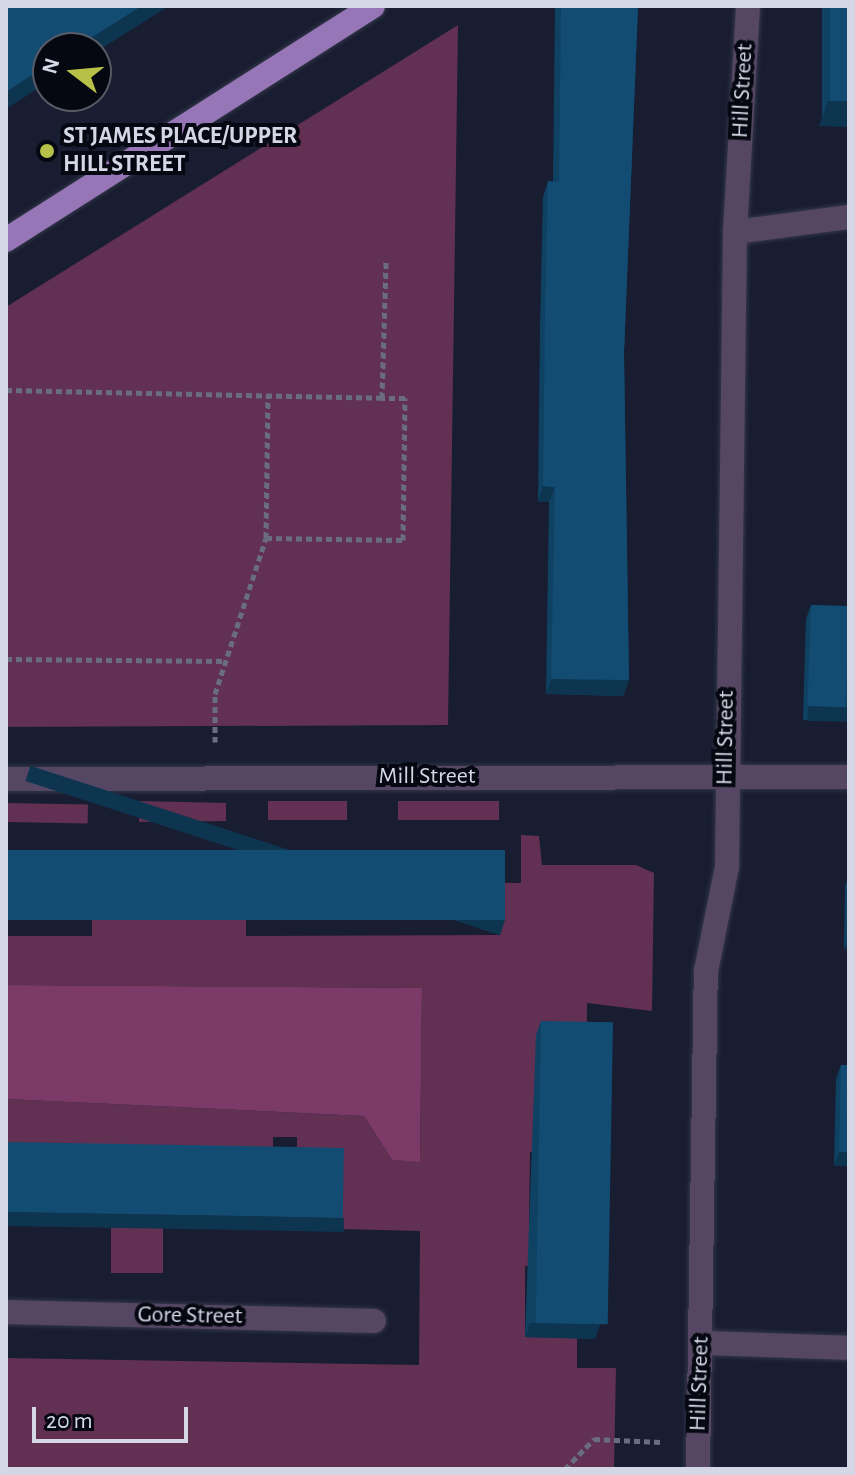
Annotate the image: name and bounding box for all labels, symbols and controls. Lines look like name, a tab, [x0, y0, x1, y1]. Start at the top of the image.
north arrow	[32, 32, 112, 112]
street label: Hill Street	[726, 43, 760, 139]
text: N	[38, 56, 64, 76]
place label: ST JAMES PLACE/UPPER HILL STREET	[63, 123, 297, 179]
marker: ST JAMES PLACE/UPPER HILL STREET	[38, 142, 56, 160]
street label: Hill Street	[711, 690, 741, 786]
street label: Mill Street	[378, 763, 476, 791]
street label: Gore Street	[137, 1301, 243, 1331]
street label: Hill Street	[684, 1336, 716, 1432]
scale bar	[36, 1391, 192, 1441]
text: 20 m	[46, 1409, 93, 1433]

